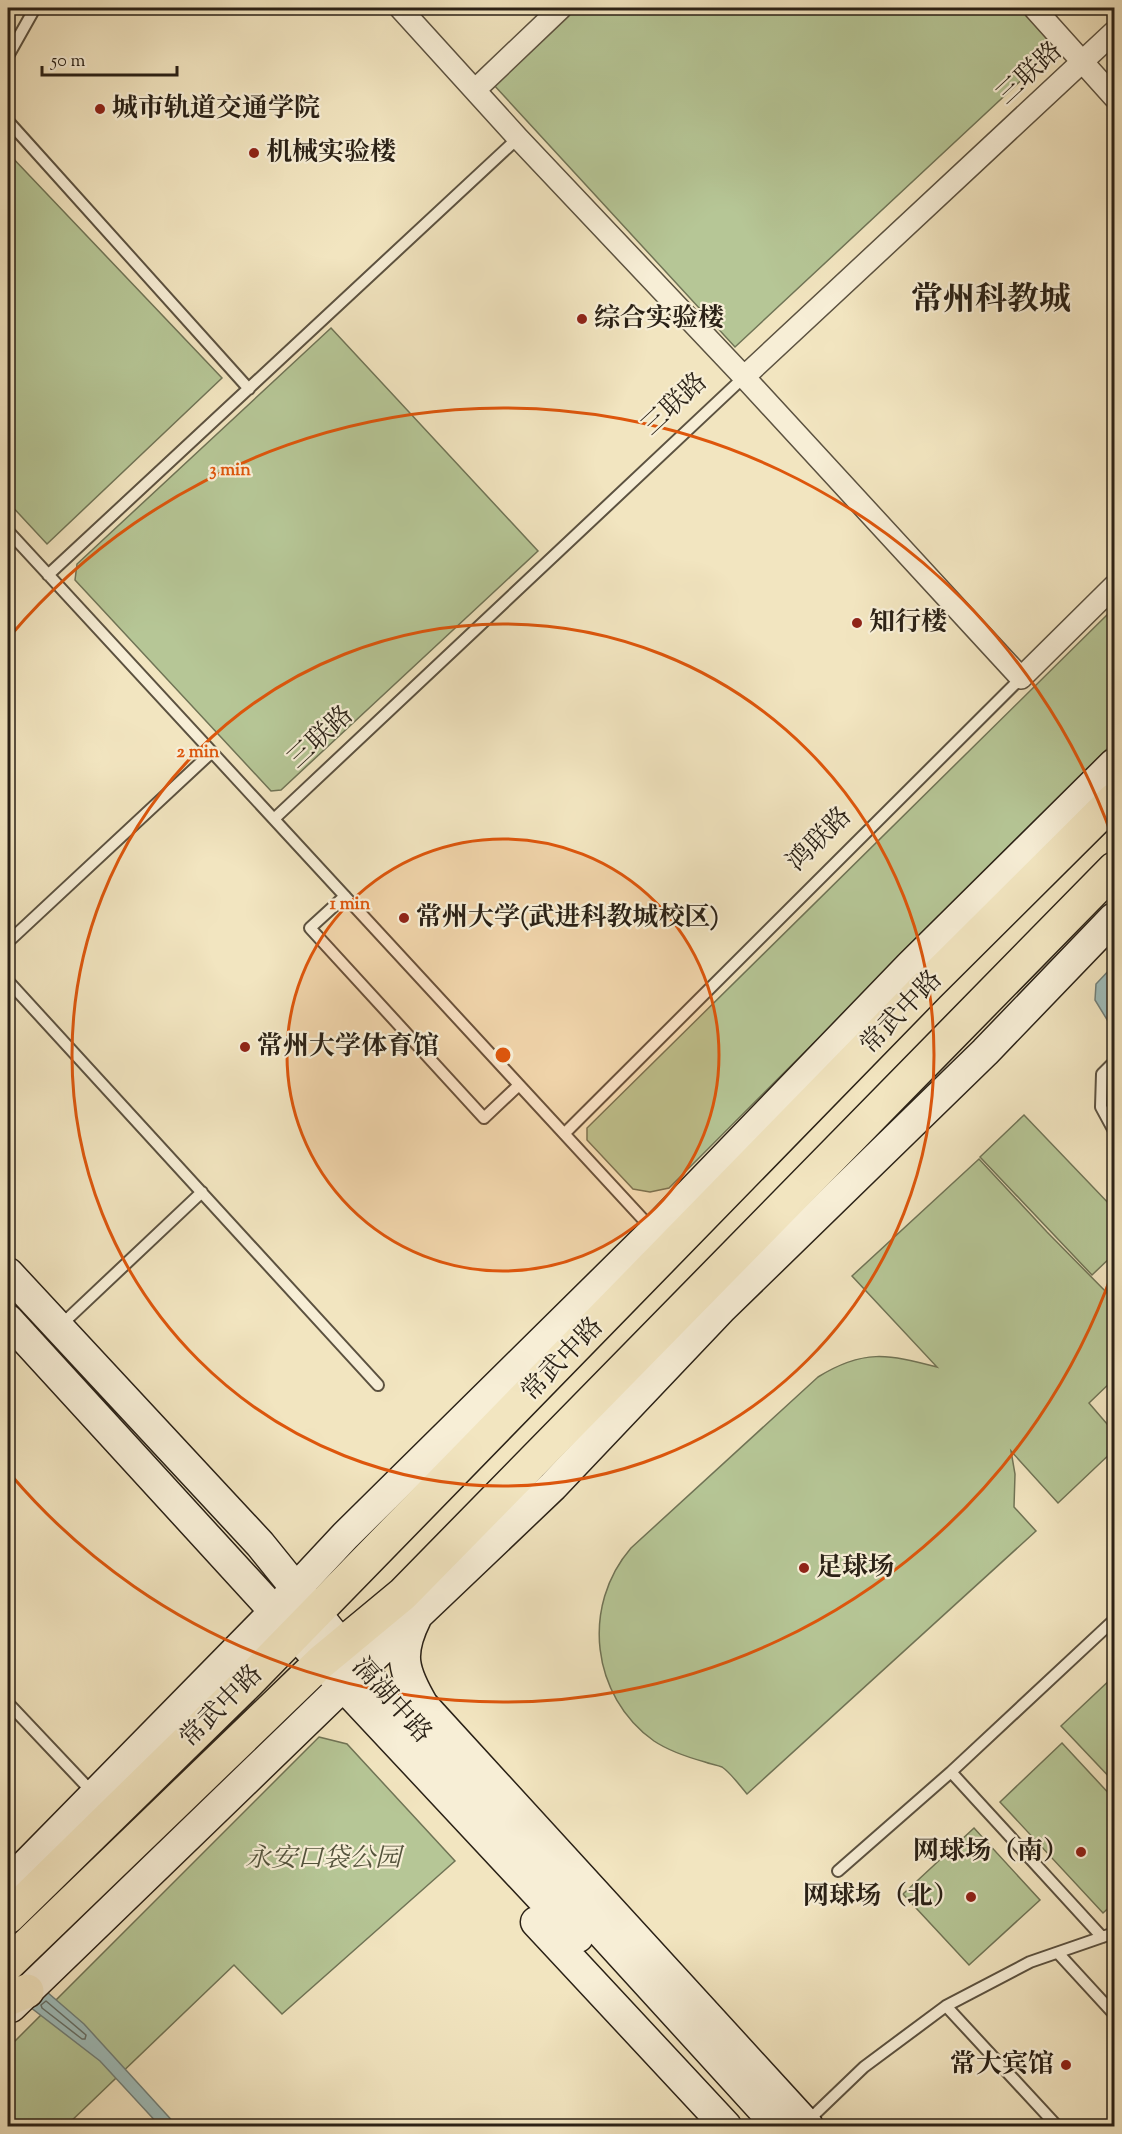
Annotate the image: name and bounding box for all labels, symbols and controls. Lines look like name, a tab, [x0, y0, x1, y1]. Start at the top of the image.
street label: 三联路	[989, 34, 1071, 114]
scale bar	[42, 39, 177, 77]
text: 50 m	[50, 49, 86, 75]
place label: 城市轨道交通学院	[112, 91, 320, 128]
marker: 城市轨道交通学院	[93, 102, 107, 116]
place label: 机械实验楼	[266, 135, 396, 172]
marker: 机械实验楼	[247, 146, 261, 160]
district label: 常州科教城	[911, 278, 1071, 324]
place label: 综合实验楼	[594, 301, 724, 338]
marker: 综合实验楼	[575, 312, 589, 326]
street label: 三联路	[634, 365, 716, 445]
text: 3 min	[209, 458, 251, 484]
place label: 知行楼	[869, 605, 947, 642]
marker: 知行楼	[850, 616, 864, 630]
street label: 三联路	[280, 698, 362, 778]
text: 2 min	[177, 740, 220, 766]
street label: 鸿联路	[779, 799, 861, 881]
text: 1 min	[330, 892, 371, 918]
place label: 常州大学(武进科教城校区)	[416, 900, 719, 937]
marker: 常州大学(武进科教城校区)	[397, 911, 411, 925]
street label: 常武中路	[853, 963, 951, 1063]
place label: 常州大学体育馆	[257, 1029, 439, 1066]
marker: 常州大学体育馆	[238, 1040, 252, 1054]
centre of rings	[493, 1045, 513, 1065]
street label: 常武中路	[514, 1310, 612, 1410]
place label: 足球场	[816, 1550, 894, 1587]
marker: 足球场	[797, 1561, 811, 1575]
street label: 滆湖中路	[342, 1650, 440, 1752]
street label: 常武中路	[172, 1657, 272, 1757]
place label: 网球场（南）	[913, 1834, 1069, 1871]
park label: 永安口袋公园	[245, 1841, 405, 1878]
marker: 网球场（南）	[1074, 1845, 1088, 1859]
place label: 网球场（北）	[803, 1879, 959, 1916]
marker: 网球场（北）	[964, 1890, 978, 1904]
place label: 常大宾馆	[950, 2047, 1054, 2084]
marker: 常大宾馆	[1059, 2058, 1073, 2072]

